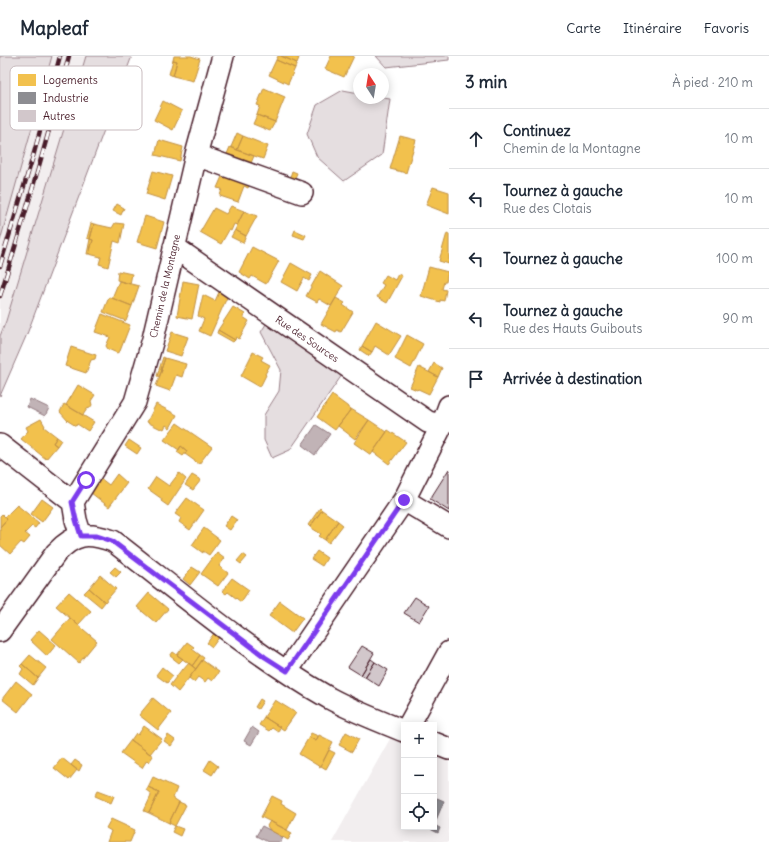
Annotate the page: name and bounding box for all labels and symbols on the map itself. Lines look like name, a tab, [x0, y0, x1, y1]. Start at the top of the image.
legend	[10, 66, 142, 130]
north arrow	[353, 68, 389, 104]
text: Logements	[43, 73, 98, 87]
text: Industrie	[43, 91, 89, 105]
text: Autres	[43, 109, 75, 123]
street label: Chemin de la Montagne	[147, 233, 183, 339]
street label: Rue des Sources	[273, 313, 342, 365]
route start	[77, 471, 95, 489]
route end	[395, 491, 413, 509]

